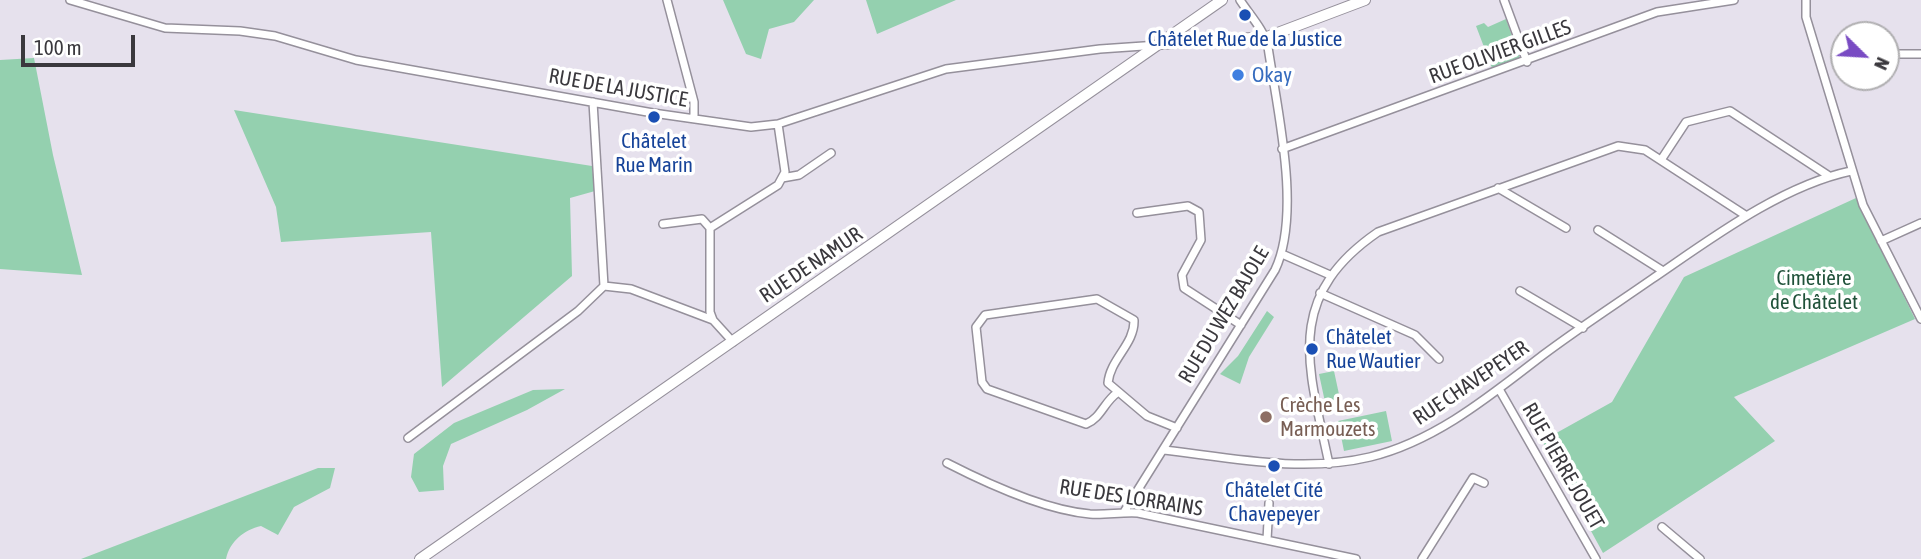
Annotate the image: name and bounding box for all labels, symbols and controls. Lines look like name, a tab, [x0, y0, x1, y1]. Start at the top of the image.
marker: Châtelet Rue de la Justice	[1237, 7, 1253, 23]
street label: RUE OLIVIER GILLES	[1426, 15, 1574, 89]
scale bar	[24, 21, 138, 65]
north arrow	[1830, 21, 1900, 91]
place label: Châtelet Rue de la Justice	[1148, 26, 1342, 52]
text: 100 m	[34, 35, 82, 59]
text: N	[1870, 54, 1895, 73]
place label: Okay	[1252, 62, 1292, 88]
street label: RUE DE LA JUSTICE	[547, 63, 689, 113]
marker: Okay	[1230, 67, 1246, 83]
marker: Châtelet Rue Marin	[646, 109, 662, 125]
place label: Châtelet Rue Marin	[615, 128, 693, 178]
street label: RUE DE NAMUR	[755, 222, 867, 308]
street label: RUE DU WEZ BAJOLE	[1173, 242, 1275, 388]
park label: Cimetière de Châtelet	[1770, 265, 1858, 315]
place label: Châtelet Rue Wautier	[1326, 324, 1420, 374]
street label: RUE CHAVEPEYER	[1409, 335, 1533, 431]
marker: Châtelet Rue Wautier	[1304, 341, 1320, 357]
place label: Crèche Les Marmouzets	[1280, 392, 1376, 442]
street label: RUE PIERRE JOUET	[1517, 398, 1609, 534]
marker: Crèche Les Marmouzets	[1258, 409, 1274, 425]
marker: Châtelet Cité Chavepeyer	[1266, 458, 1282, 474]
street label: RUE DES LORRAINS	[1057, 474, 1205, 522]
place label: Châtelet Cité Chavepeyer	[1225, 477, 1323, 527]

